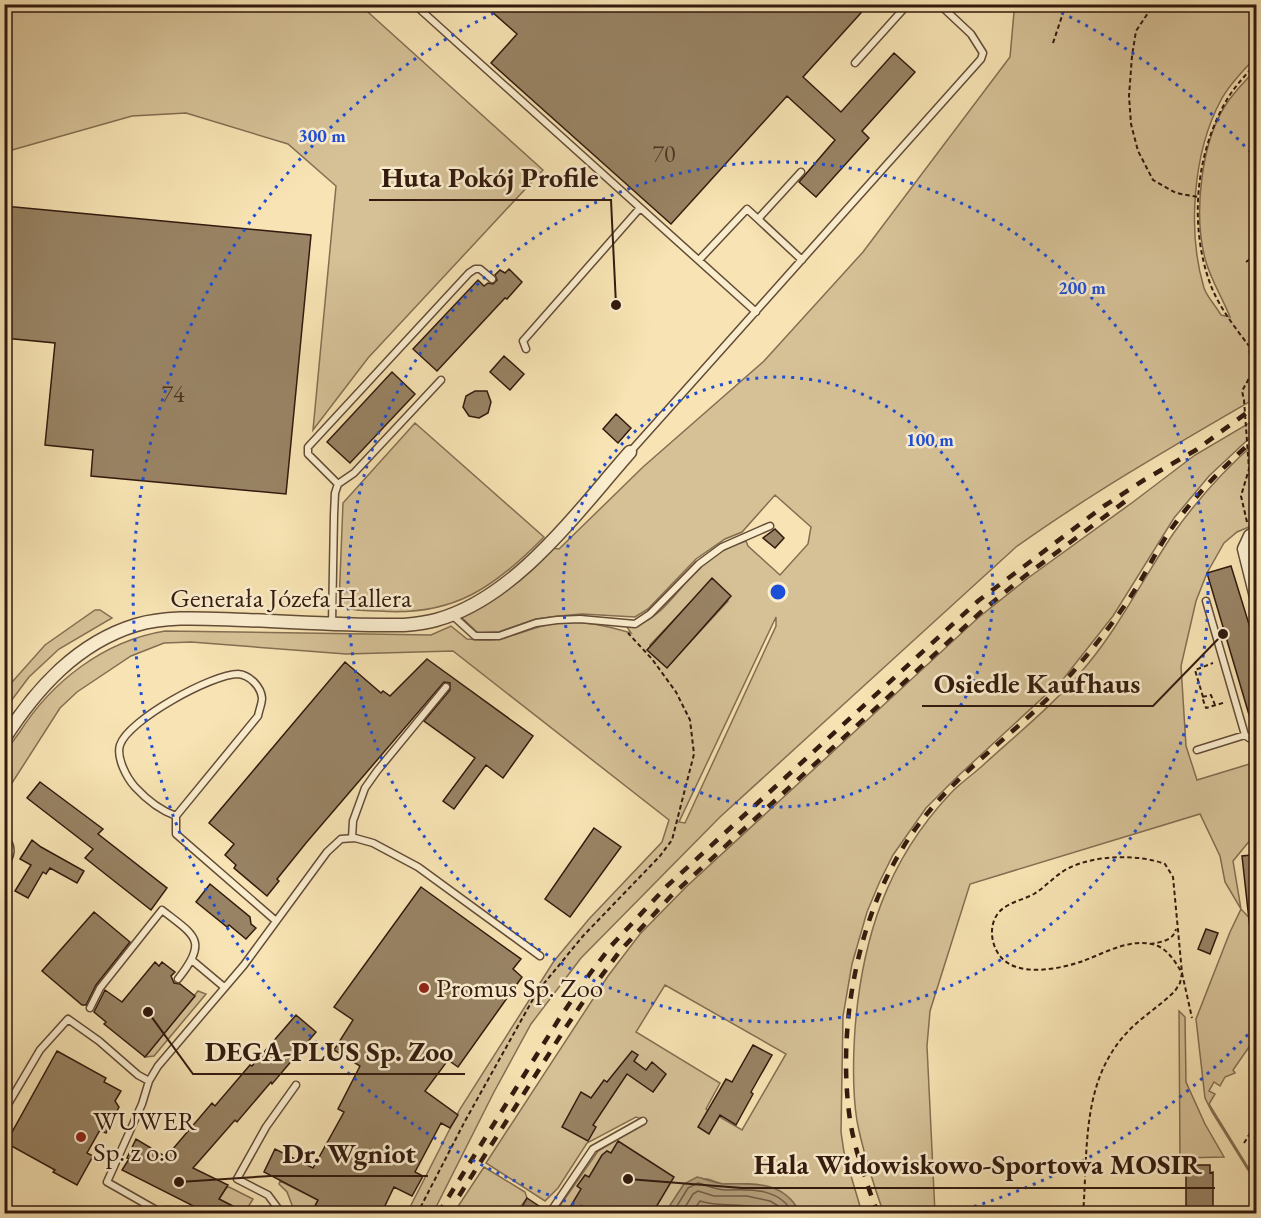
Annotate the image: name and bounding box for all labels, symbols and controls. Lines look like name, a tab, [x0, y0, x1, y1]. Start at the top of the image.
text: 300 m	[298, 124, 346, 147]
house number: 70	[652, 138, 676, 169]
callout: Huta Pokój Profile	[369, 154, 611, 200]
text: Huta Pokój Profile	[381, 159, 599, 195]
text: 200 m	[1058, 276, 1106, 299]
house number: 74	[161, 378, 185, 409]
text: 100 m	[906, 428, 954, 451]
street label: Generała Józefa Hallera	[170, 580, 412, 615]
centre of rings	[768, 582, 788, 602]
callout: Osiedle Kaufhaus	[922, 660, 1153, 706]
text: Osiedle Kaufhaus	[934, 665, 1140, 701]
place label: Promus Sp. Zoo	[436, 970, 603, 1005]
marker: Promus Sp. Zoo	[417, 981, 431, 995]
callout: DEGA-PLUS Sp. Zoo	[193, 1028, 465, 1074]
text: DEGA-PLUS Sp. Zoo	[205, 1033, 453, 1069]
place label: WUWER Sp. z o.o	[93, 1103, 198, 1169]
marker: WUWER Sp. z o.o	[74, 1130, 88, 1144]
callout: Dr. Wgniot	[270, 1130, 428, 1176]
text: Dr. Wgniot	[282, 1135, 416, 1171]
callout: Hala Widowiskowo-Sportowa MOSIR	[742, 1142, 1215, 1188]
text: Hala Widowiskowo-Sportowa MOSIR	[754, 1146, 1203, 1182]

